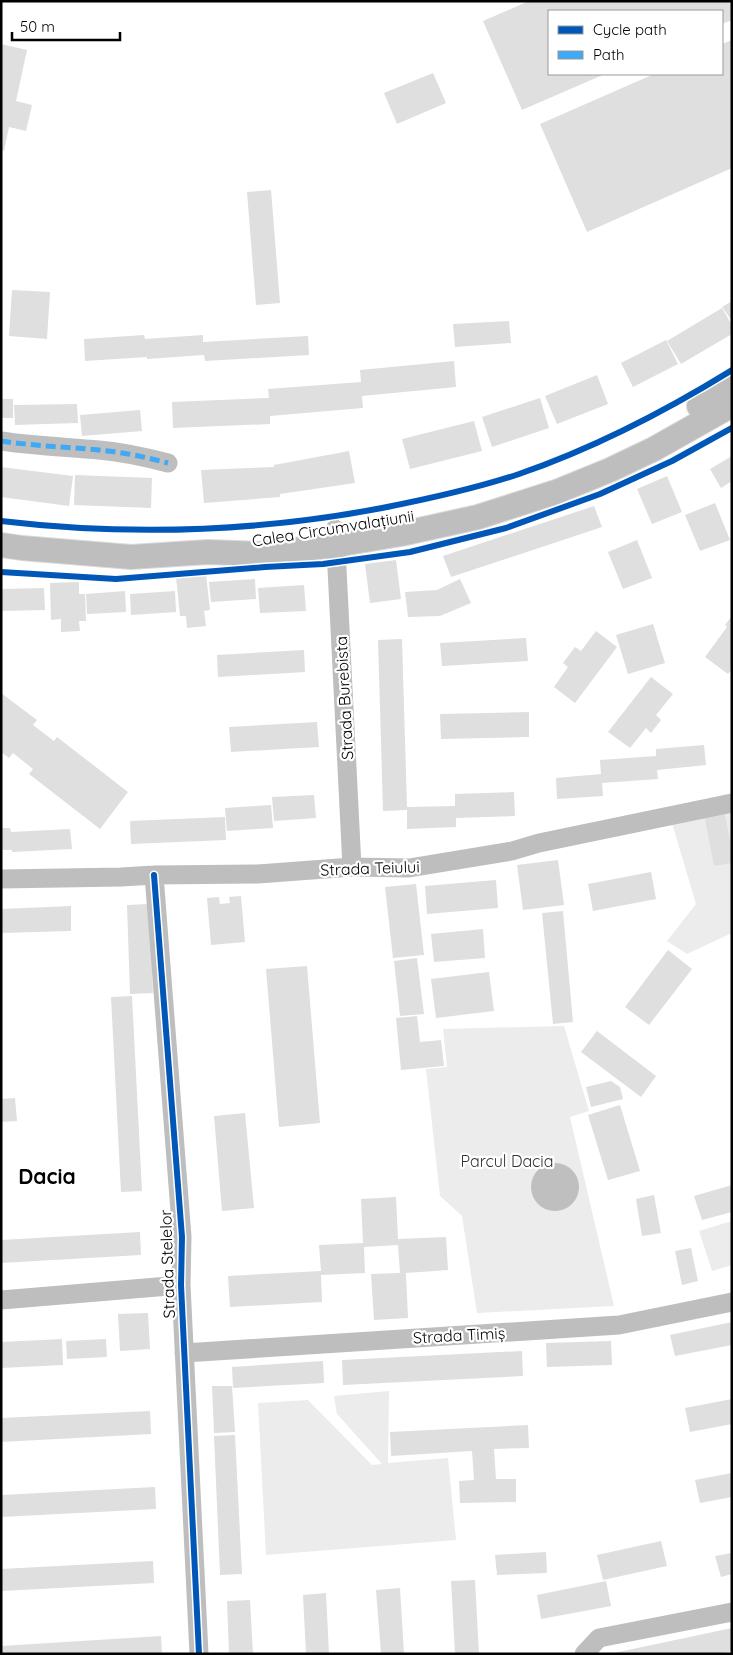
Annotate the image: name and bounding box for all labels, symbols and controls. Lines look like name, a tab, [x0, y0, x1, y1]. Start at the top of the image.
scale bar	[12, 10, 120, 42]
legend	[548, 10, 723, 75]
text: 50 m	[20, 17, 55, 36]
text: Cycle path	[593, 20, 667, 39]
text: Path	[593, 45, 625, 64]
street label: Calea Circumvalațiunii	[250, 505, 416, 551]
street label: Strada Burebista	[331, 636, 357, 760]
street label: Strada Teiului	[320, 856, 420, 880]
park label: Parcul Dacia	[460, 1151, 554, 1171]
district label: Dacia	[18, 1163, 76, 1189]
street label: Strada Stelelor	[155, 1209, 179, 1319]
street label: Strada Timiș	[412, 1323, 506, 1347]

